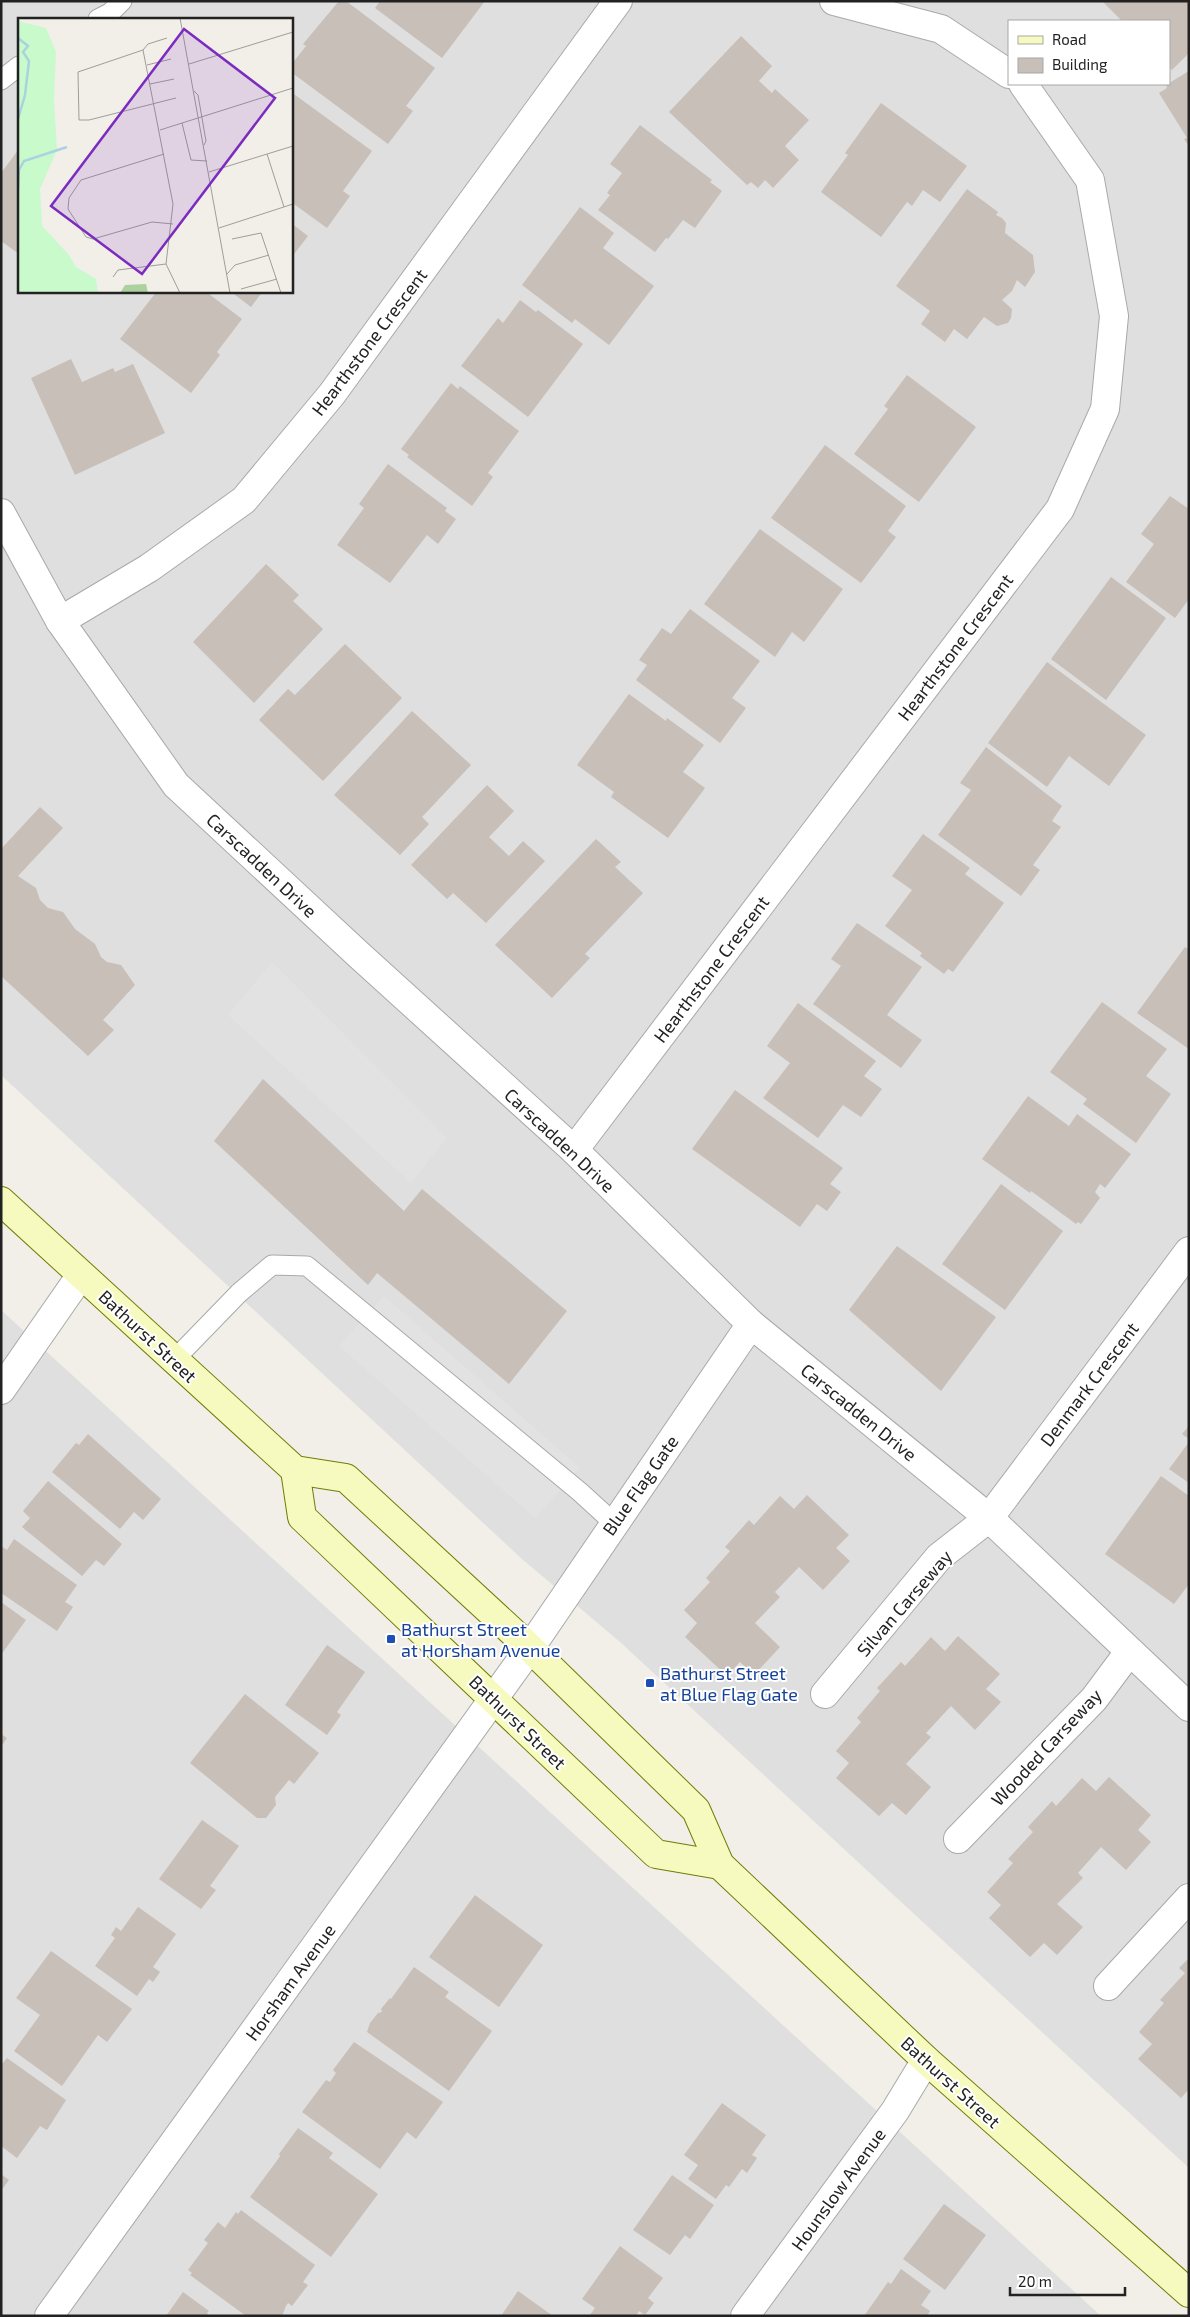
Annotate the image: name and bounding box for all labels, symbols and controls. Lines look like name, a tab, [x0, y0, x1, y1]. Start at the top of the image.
inset map	[18, 18, 292, 292]
legend	[1008, 20, 1170, 85]
text: Road	[1052, 30, 1087, 48]
text: Building	[1052, 55, 1108, 73]
street label: Hearthstone Crescent	[307, 264, 431, 420]
street label: Hearthstone Crescent	[893, 569, 1017, 725]
street label: Carscadden Drive	[202, 808, 322, 922]
street label: Hearthstone Crescent	[649, 891, 773, 1047]
street label: Carscadden Drive	[500, 1083, 620, 1197]
street label: Bathurst Street	[94, 1285, 202, 1387]
street label: Denmark Crescent	[1035, 1318, 1143, 1450]
street label: Carscadden Drive	[797, 1359, 921, 1465]
street label: Blue Flag Gate	[597, 1431, 683, 1539]
street label: Silvan Carseway	[852, 1545, 956, 1661]
place label: Bathurst Street at Horsham Avenue	[401, 1618, 560, 1661]
marker: Bathurst Street at Horsham Avenue	[385, 1633, 397, 1645]
place label: Bathurst Street at Blue Flag Gate	[660, 1662, 798, 1705]
street label: Bathurst Street	[465, 1670, 571, 1774]
marker: Bathurst Street at Blue Flag Gate	[644, 1677, 656, 1689]
street label: Wooded Carseway	[986, 1684, 1106, 1810]
street label: Horsham Avenue	[240, 1919, 340, 2045]
street label: Bathurst Street	[897, 2032, 1005, 2132]
street label: Hounslow Avenue	[786, 2123, 890, 2255]
scale bar	[1010, 2264, 1125, 2296]
text: 20 m	[1018, 2272, 1052, 2290]

